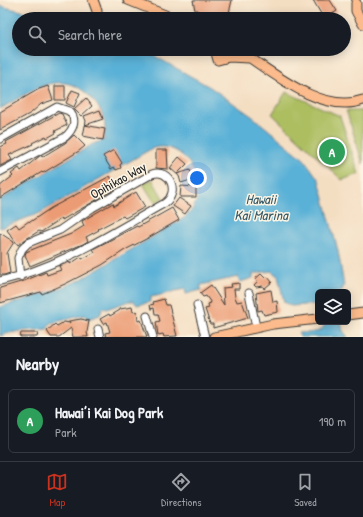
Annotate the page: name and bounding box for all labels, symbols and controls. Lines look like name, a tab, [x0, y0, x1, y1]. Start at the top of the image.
search box	[12, 12, 351, 56]
icon: search	[26, 23, 48, 45]
text: Search here	[58, 24, 122, 45]
pin: A	[319, 137, 345, 167]
street label: Opihikao Way	[87, 157, 150, 203]
your location	[187, 168, 207, 188]
water label: Hawaii Kai Marina	[234, 189, 289, 224]
map controls	[315, 289, 351, 325]
button: layers	[315, 289, 351, 325]
text: Nearby	[16, 352, 59, 375]
text: Hawai’i Kai Dog Park	[55, 402, 163, 423]
text: A	[27, 412, 33, 430]
text: 190 m	[319, 412, 346, 430]
text: Park	[55, 423, 77, 441]
tab: Map	[46, 471, 68, 509]
tab: Directions	[161, 471, 202, 509]
tab: Saved	[294, 471, 317, 509]

